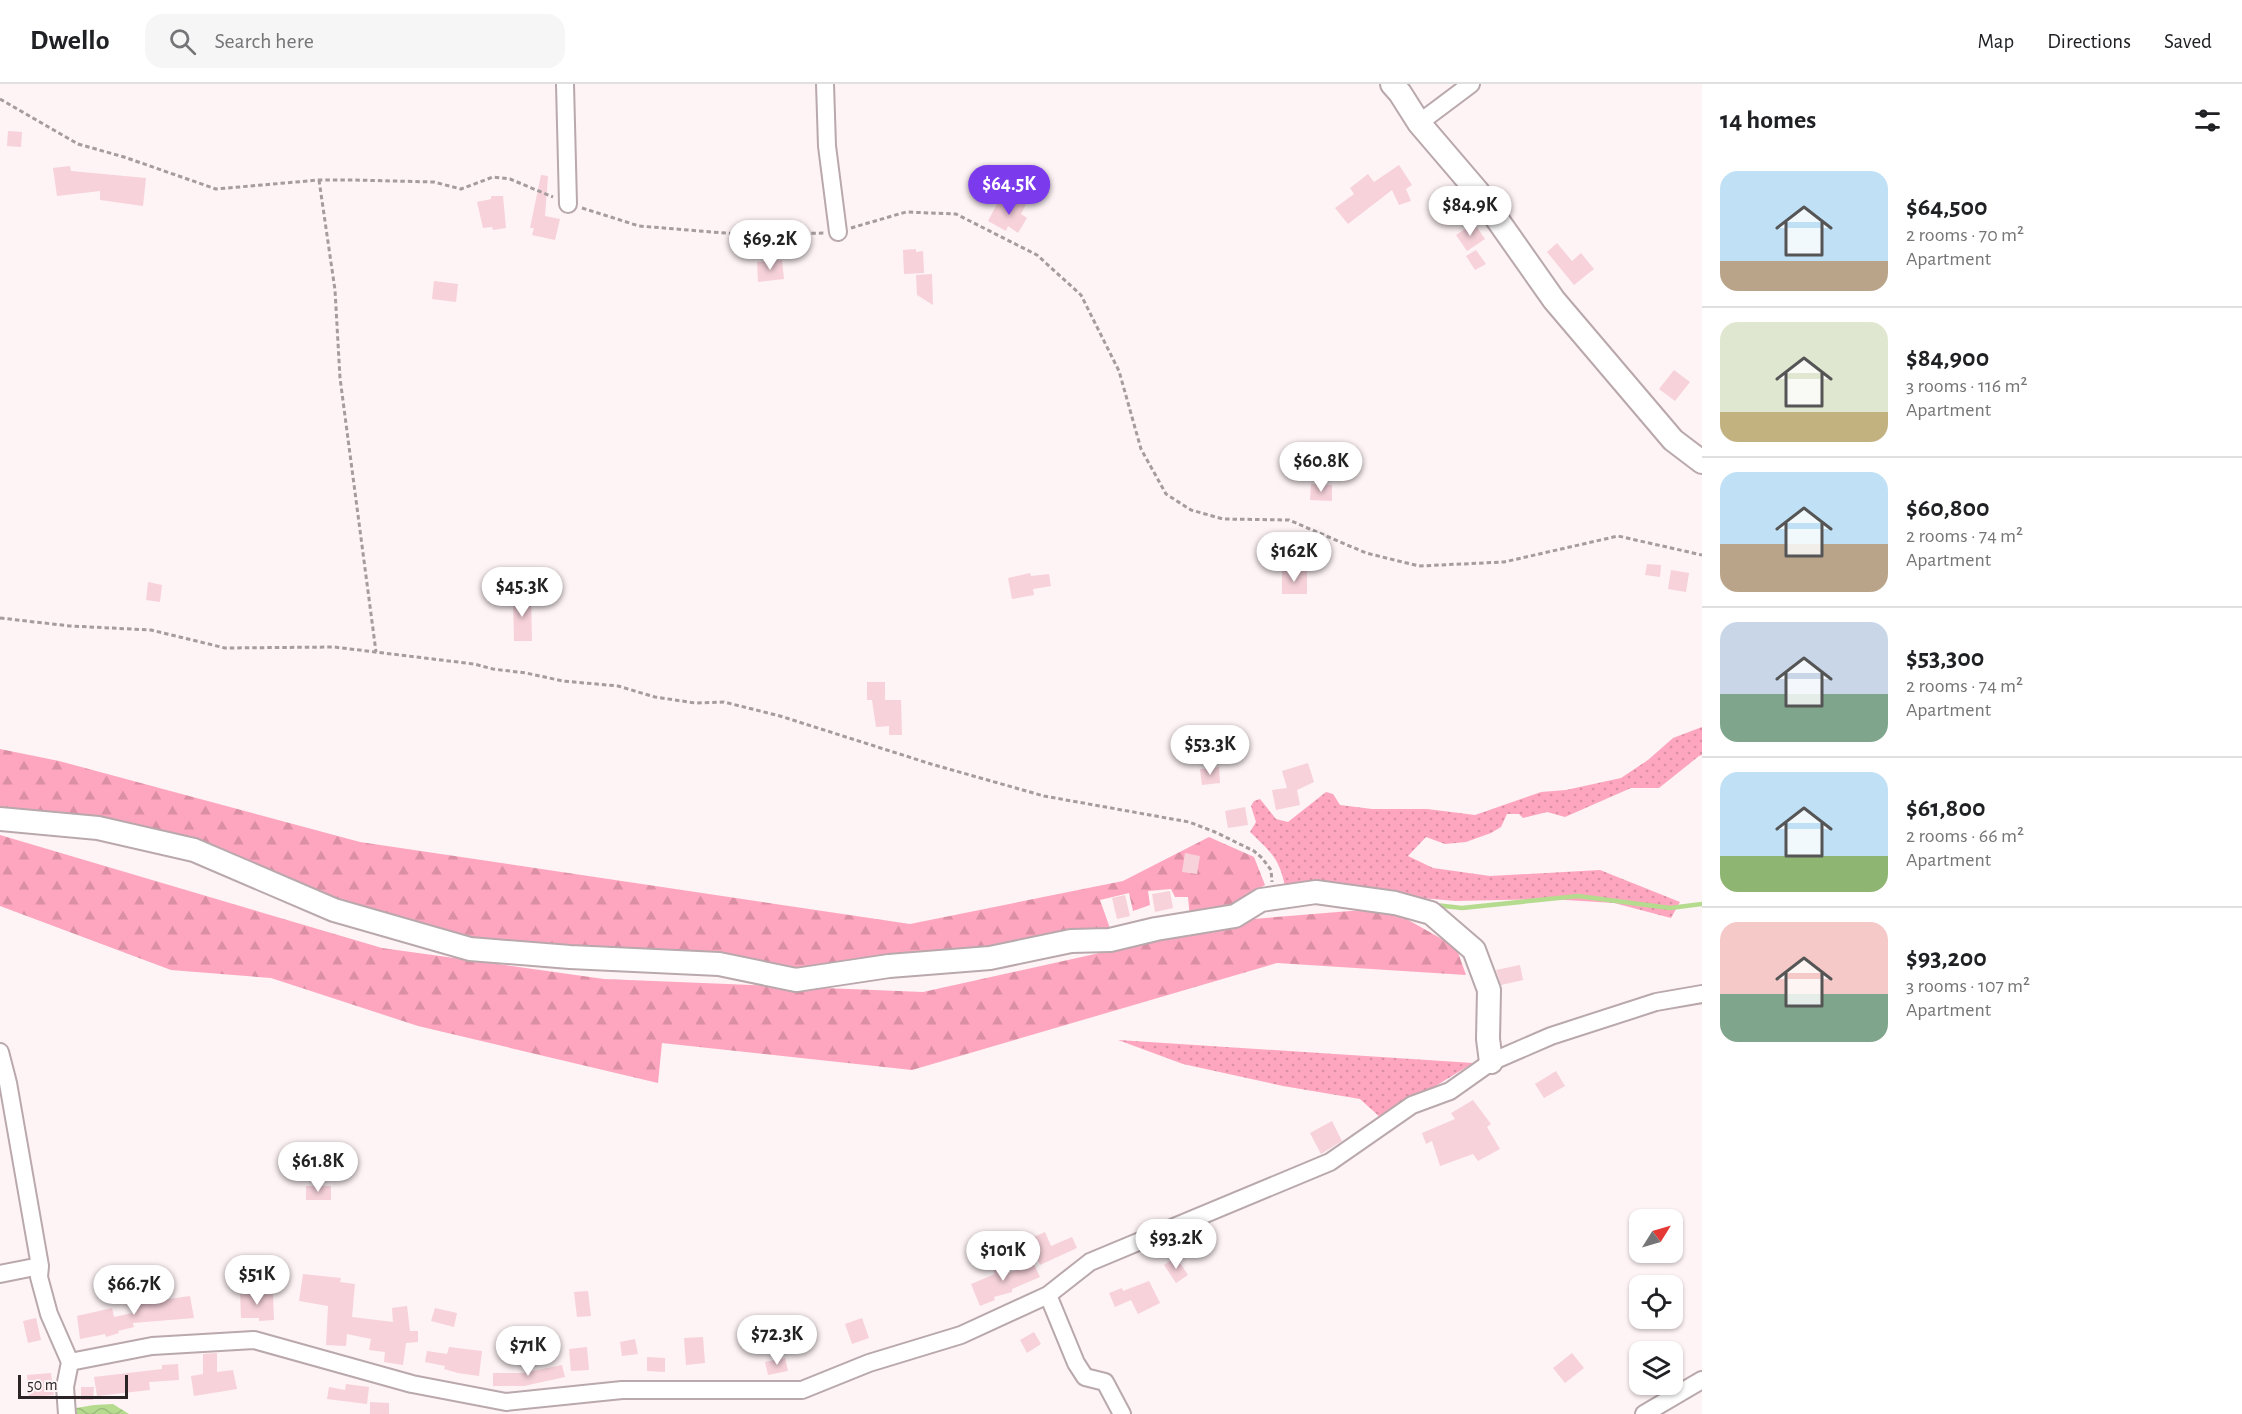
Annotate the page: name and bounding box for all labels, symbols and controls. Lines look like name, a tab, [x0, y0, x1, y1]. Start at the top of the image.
search box	[145, 14, 565, 68]
icon: search	[166, 25, 199, 58]
text: Dwello	[30, 27, 109, 55]
text: Search here	[214, 30, 314, 52]
text: Map	[1978, 31, 2014, 52]
text: Directions	[2047, 31, 2131, 52]
text: Saved	[2164, 31, 2212, 52]
icon: filters	[2191, 104, 2224, 137]
text: 14 homes	[1720, 107, 1816, 133]
pin: $64.5K	[960, 165, 1058, 216]
text: $64.5K	[982, 174, 1036, 194]
pin: $84.9K	[1421, 186, 1519, 237]
text: $64,500	[1906, 194, 1988, 220]
text: $84.9K	[1443, 195, 1497, 215]
icon: home	[1768, 195, 1840, 267]
pin: $69.2K	[721, 220, 819, 271]
text: 2 rooms · 70 m²	[1906, 225, 2024, 245]
text: $69.2K	[743, 229, 797, 249]
text: Apartment	[1906, 249, 1991, 269]
text: $84,900	[1906, 345, 1989, 371]
icon: home	[1768, 346, 1840, 418]
text: 3 rooms · 116 m²	[1906, 376, 2027, 396]
text: Apartment	[1906, 400, 1991, 420]
pin: $60.8K	[1272, 442, 1370, 493]
text: $60.8K	[1293, 451, 1349, 471]
text: $60,800	[1906, 495, 1990, 521]
icon: home	[1768, 496, 1840, 568]
text: 2 rooms · 74 m²	[1906, 526, 2023, 546]
pin: $162K	[1252, 532, 1336, 583]
text: $162K	[1271, 541, 1317, 561]
text: Apartment	[1906, 550, 1991, 570]
pin: $45.3K	[473, 567, 571, 618]
text: $45.3K	[496, 576, 548, 596]
text: $53,300	[1906, 645, 1984, 671]
icon: home	[1768, 646, 1840, 718]
text: 2 rooms · 74 m²	[1906, 676, 2023, 696]
text: Apartment	[1906, 700, 1991, 720]
pin: $53.3K	[1161, 725, 1259, 776]
text: $53.3K	[1184, 734, 1236, 754]
text: $61,800	[1906, 795, 1985, 821]
icon: home	[1768, 796, 1840, 868]
text: 2 rooms · 66 m²	[1906, 826, 2024, 846]
text: Apartment	[1906, 850, 1991, 870]
text: $93,200	[1906, 945, 1987, 971]
icon: home	[1768, 946, 1840, 1018]
text: 3 rooms · 107 m²	[1906, 976, 2030, 996]
text: Apartment	[1906, 1000, 1991, 1020]
pin: $61.8K	[269, 1142, 367, 1193]
text: $61.8K	[292, 1151, 344, 1171]
north arrow	[1629, 1209, 1683, 1263]
map controls	[1629, 1209, 1683, 1395]
pin: $93.2K	[1127, 1219, 1225, 1270]
text: $93.2K	[1150, 1228, 1202, 1248]
pin: $101K	[961, 1231, 1045, 1282]
text: $101K	[980, 1240, 1026, 1260]
pin: $51K	[221, 1255, 293, 1306]
text: $51K	[239, 1264, 275, 1284]
pin: $66.7K	[85, 1265, 183, 1316]
text: $66.7K	[107, 1274, 161, 1294]
button: locate	[1629, 1275, 1683, 1329]
pin: $72.3K	[728, 1315, 826, 1366]
text: $72.3K	[751, 1324, 803, 1344]
pin: $71K	[492, 1326, 564, 1377]
text: $71K	[510, 1335, 546, 1355]
button: layers	[1629, 1341, 1683, 1395]
scale bar	[18, 1372, 128, 1400]
text: 50 m	[27, 1377, 58, 1393]

